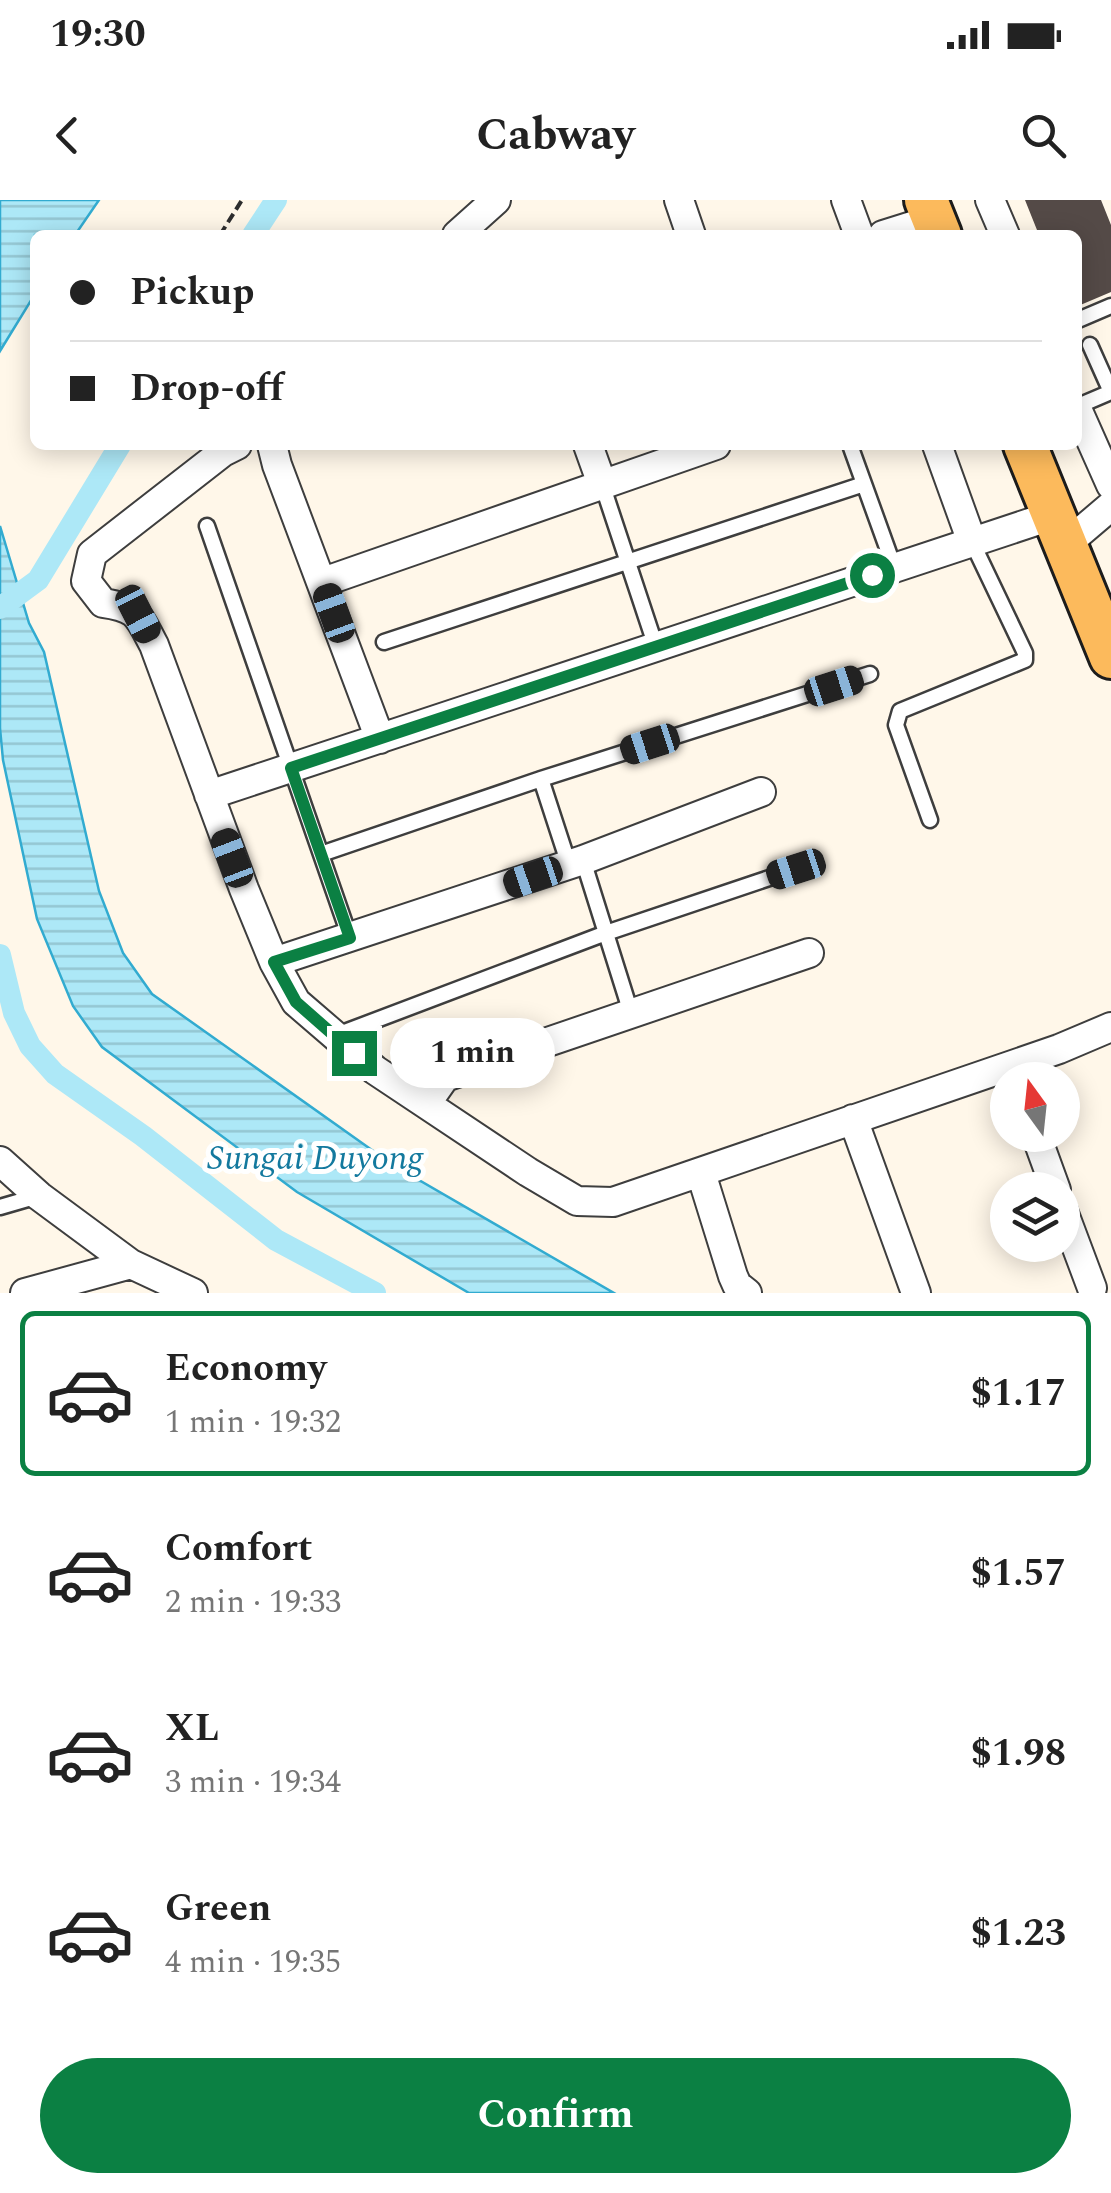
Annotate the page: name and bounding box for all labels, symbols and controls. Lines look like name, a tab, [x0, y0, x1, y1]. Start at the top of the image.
text: 19:30	[50, 6, 145, 64]
text: Cabway	[476, 101, 635, 170]
icon: back	[40, 108, 95, 163]
icon: search	[1016, 108, 1071, 163]
text: Pickup	[130, 264, 254, 322]
text: Drop-off	[130, 360, 284, 418]
route start	[850, 553, 895, 598]
car	[111, 580, 165, 648]
car	[310, 580, 358, 646]
car	[801, 662, 867, 710]
car	[617, 720, 683, 768]
car	[207, 825, 257, 891]
car	[763, 845, 829, 893]
car	[500, 853, 566, 901]
callout: 1 min	[389, 1018, 554, 1088]
text: 1 min	[430, 1028, 515, 1077]
route end	[332, 1031, 377, 1076]
north arrow	[990, 1062, 1080, 1152]
map controls	[990, 1062, 1080, 1262]
water label: Sungai Duyong	[207, 1132, 424, 1185]
button: layers	[990, 1172, 1080, 1262]
text: Economy	[165, 1340, 326, 1398]
icon: car	[45, 1349, 135, 1439]
text: $1.17	[971, 1365, 1066, 1423]
text: 1 min · 19:32	[165, 1398, 341, 1447]
text: Comfort	[165, 1520, 312, 1578]
icon: car	[45, 1529, 135, 1619]
text: $1.57	[971, 1545, 1066, 1603]
text: 2 min · 19:33	[165, 1578, 341, 1627]
text: XL	[165, 1700, 219, 1758]
icon: car	[45, 1709, 135, 1799]
text: $1.98	[971, 1725, 1066, 1783]
text: 3 min · 19:34	[165, 1758, 341, 1807]
text: Green	[165, 1880, 272, 1938]
icon: car	[45, 1889, 135, 1979]
text: $1.23	[971, 1905, 1066, 1963]
text: 4 min · 19:35	[165, 1938, 341, 1987]
button: Confirm	[40, 2058, 1071, 2173]

